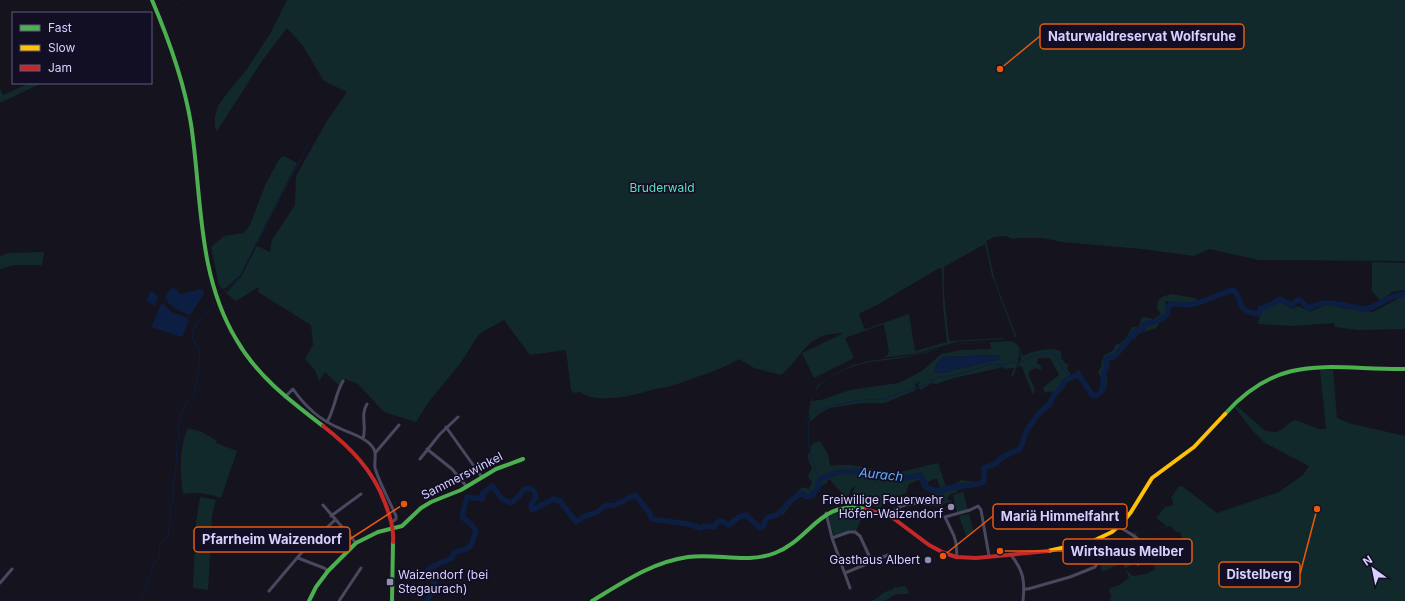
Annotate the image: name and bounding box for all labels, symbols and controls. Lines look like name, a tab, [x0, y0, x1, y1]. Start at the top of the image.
legend	[12, 12, 152, 84]
text: Fast	[48, 20, 72, 35]
callout: Naturwaldreservat Wolfsruhe	[1040, 24, 1244, 49]
text: Naturwaldreservat Wolfsruhe	[1048, 28, 1236, 44]
text: Slow	[48, 40, 76, 55]
text: Jam	[48, 60, 72, 75]
park label: Bruderwald	[629, 180, 695, 195]
street label: Sammerswinkel	[419, 449, 505, 503]
water label: Aurach	[857, 464, 904, 484]
place label: Freiwillige Feuerwehr Höfen-Waizendorf	[822, 492, 944, 521]
marker: Freiwillige Feuerwehr Höfen-Waizendorf	[946, 502, 956, 512]
callout: Mariä Himmelfahrt	[993, 504, 1127, 529]
text: Mariä Himmelfahrt	[1001, 508, 1119, 524]
callout: Pfarrheim Waizendorf	[194, 527, 350, 552]
text: Pfarrheim Waizendorf	[202, 531, 343, 547]
callout: Wirtshaus Melber	[1063, 539, 1192, 564]
text: Wirtshaus Melber	[1070, 543, 1184, 559]
north arrow	[1353, 549, 1393, 589]
place label: Gasthaus Albert	[829, 552, 920, 567]
text: N	[1360, 552, 1375, 569]
marker: Gasthaus Albert	[923, 555, 933, 565]
callout: Distelberg	[1219, 562, 1300, 587]
text: Distelberg	[1226, 566, 1292, 582]
place label: Waizendorf (bei Stegaurach)	[398, 567, 488, 596]
marker: Waizendorf (bei Stegaurach)	[385, 577, 395, 587]

